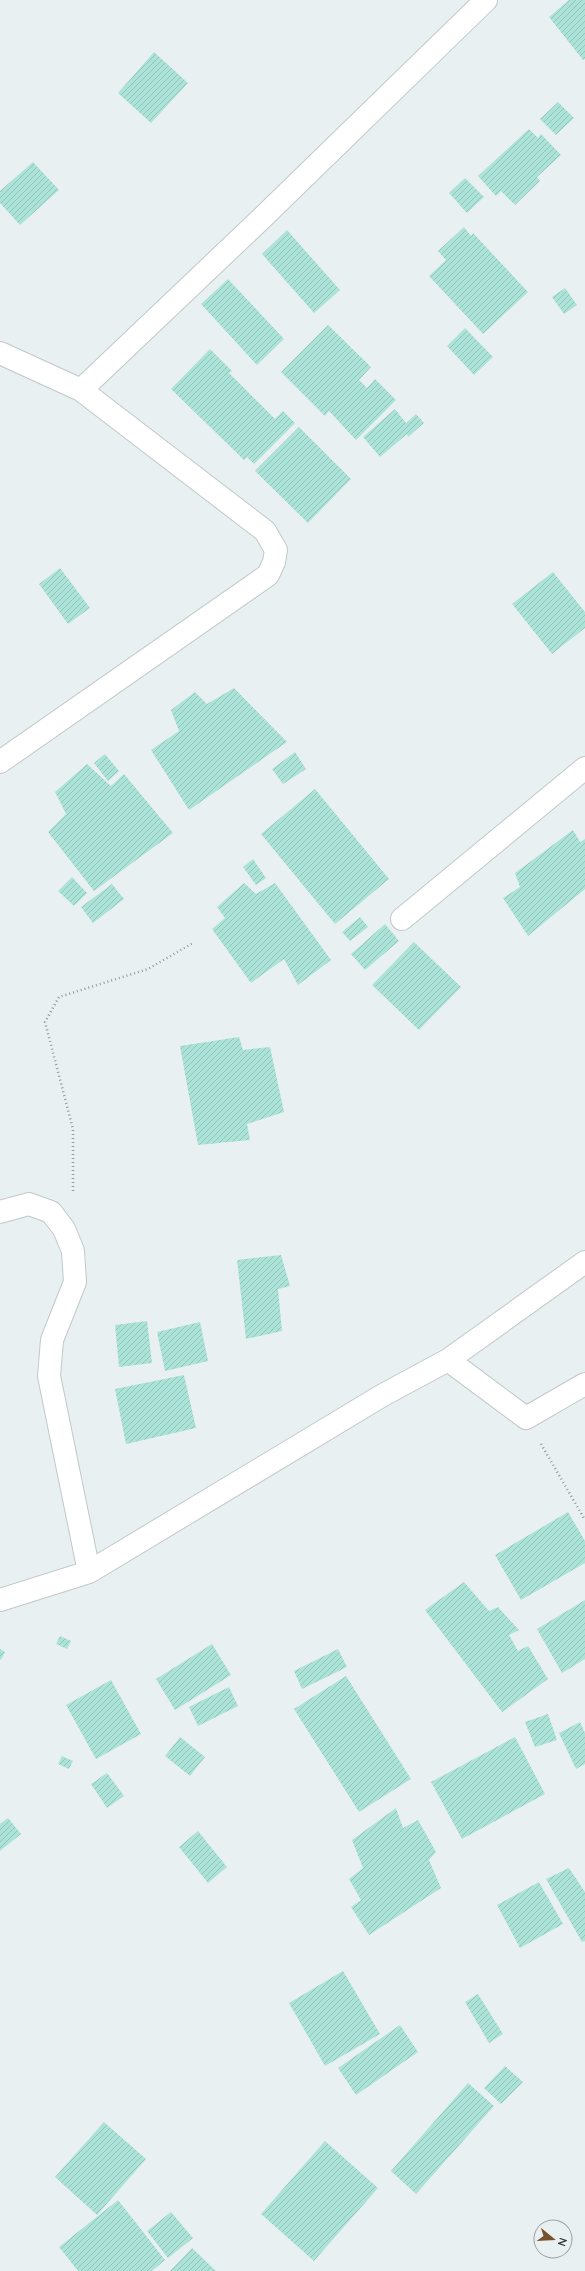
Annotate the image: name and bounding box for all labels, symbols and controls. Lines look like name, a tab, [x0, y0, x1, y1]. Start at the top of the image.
north arrow	[533, 2219, 573, 2259]
text: N	[555, 2236, 570, 2248]

